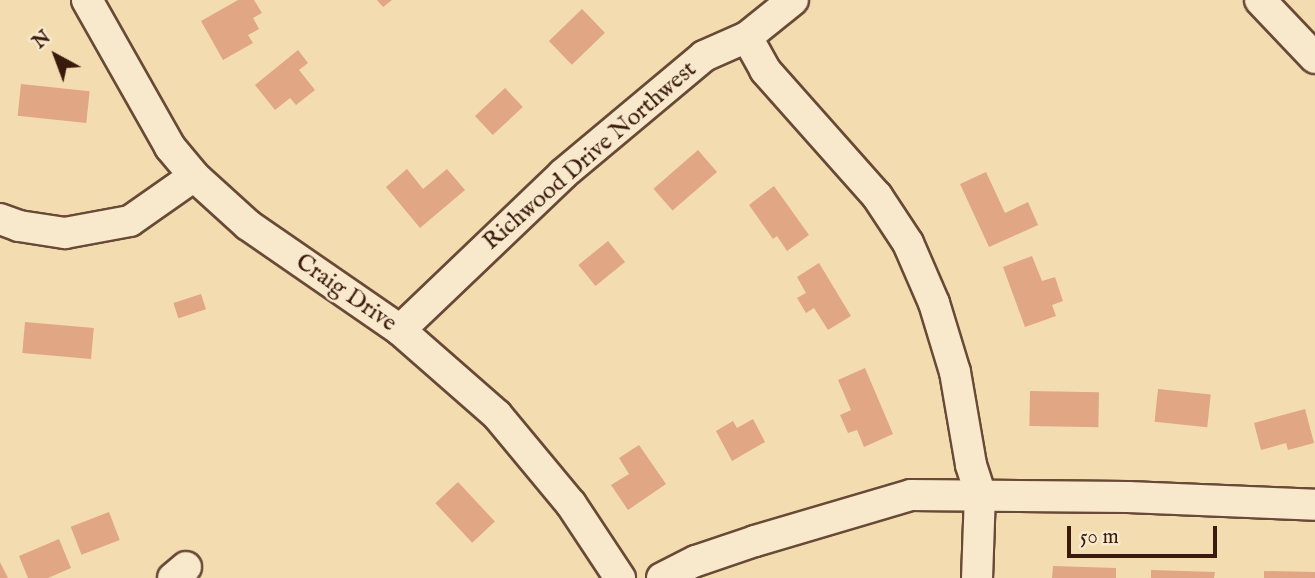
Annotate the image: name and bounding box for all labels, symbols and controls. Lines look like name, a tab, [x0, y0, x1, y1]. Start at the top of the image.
north arrow	[21, 21, 91, 91]
text: N	[28, 26, 56, 55]
street label: Richwood Drive Northwest	[477, 55, 703, 257]
street label: Craig Drive	[290, 248, 402, 338]
scale bar	[1070, 512, 1220, 556]
text: 50 m	[1080, 524, 1119, 551]

